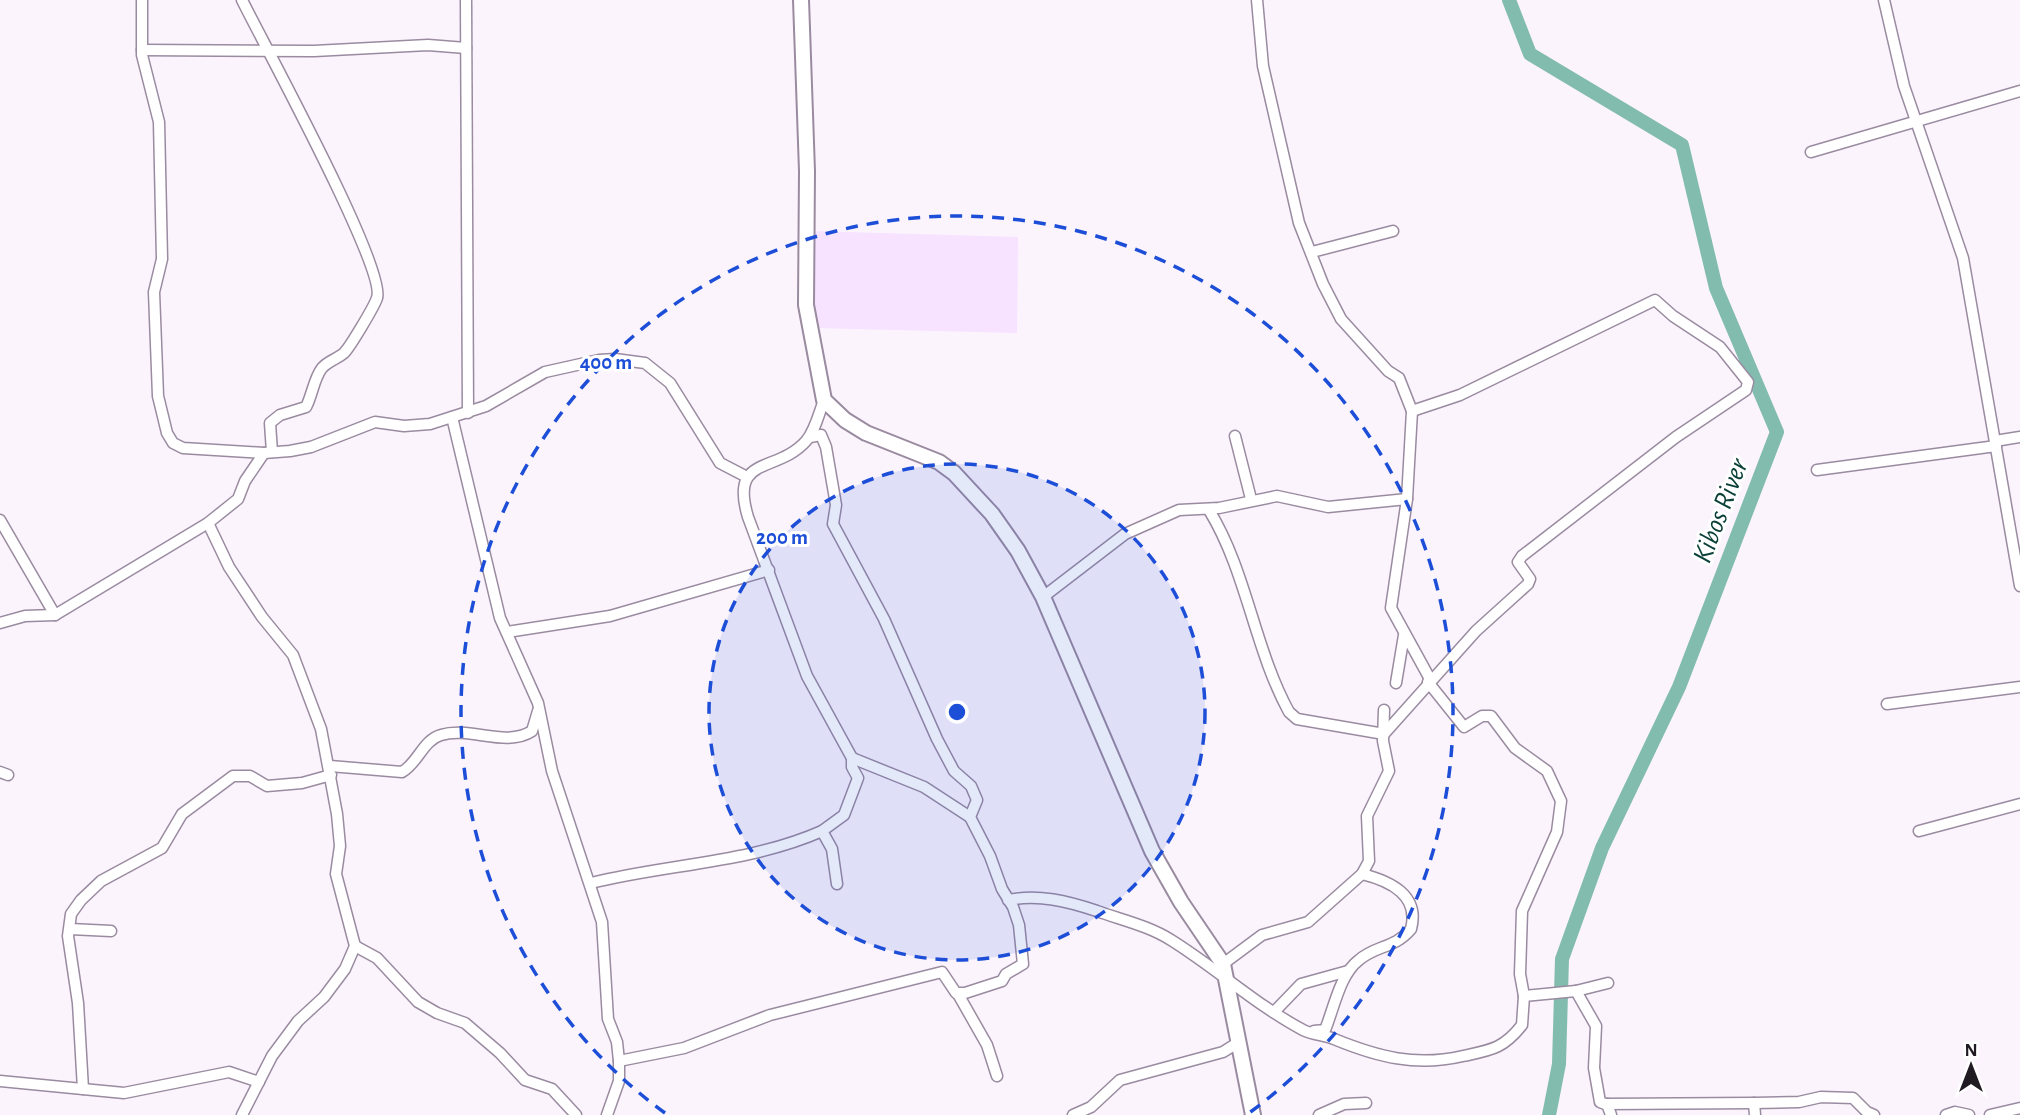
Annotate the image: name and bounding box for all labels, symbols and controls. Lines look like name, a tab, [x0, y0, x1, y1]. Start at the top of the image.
text: 400 m	[580, 352, 632, 373]
water label: Kibos River	[1688, 454, 1754, 567]
text: 200 m	[756, 527, 808, 548]
centre of rings	[945, 700, 969, 724]
north arrow	[1936, 1031, 2006, 1101]
text: N	[1964, 1041, 1978, 1060]

